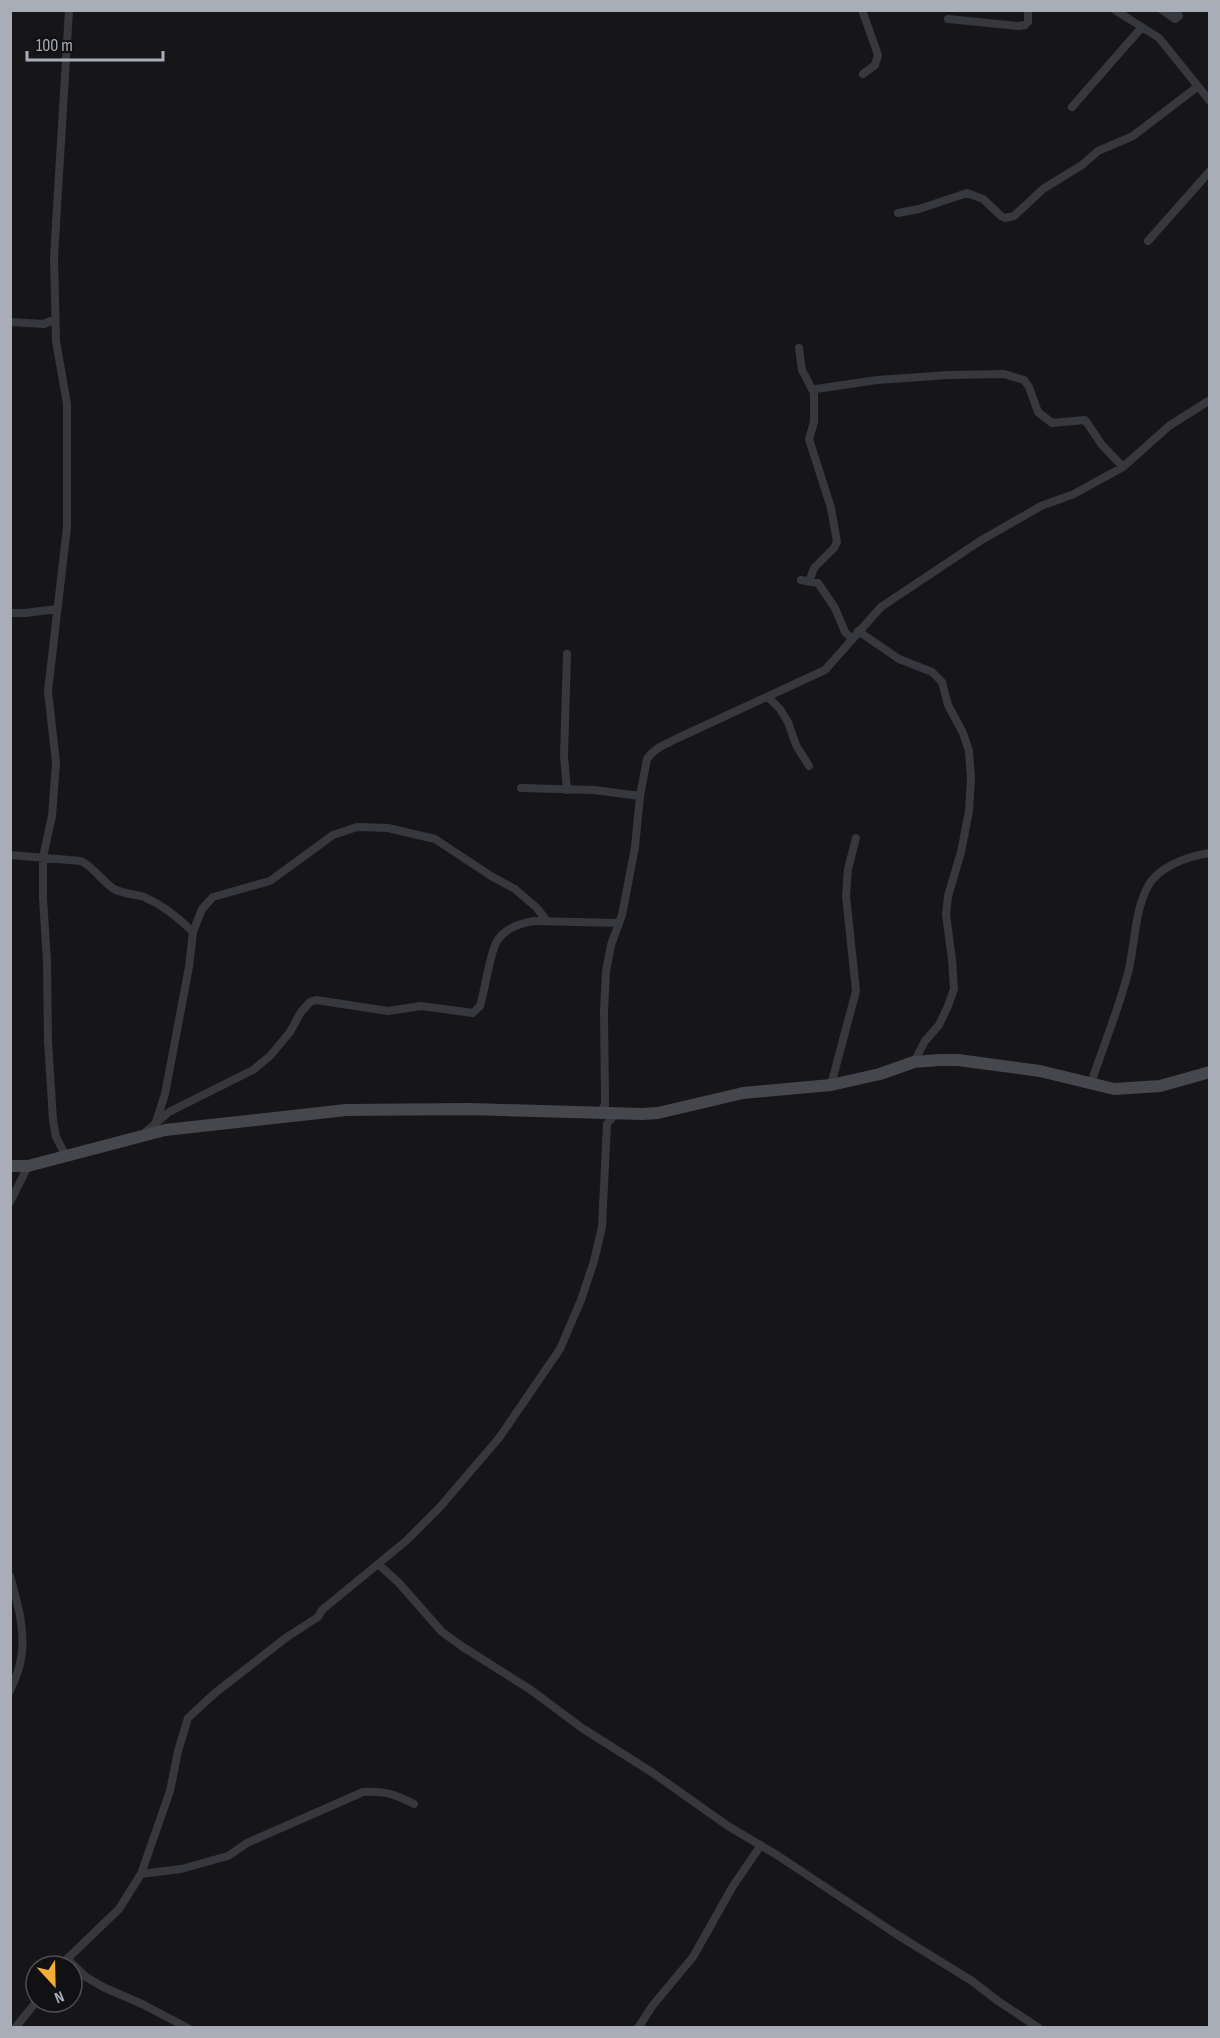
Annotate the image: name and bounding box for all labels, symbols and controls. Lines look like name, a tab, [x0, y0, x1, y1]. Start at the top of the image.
scale bar	[27, 24, 164, 62]
text: 100 m	[36, 35, 73, 56]
north arrow	[24, 1954, 84, 2014]
text: N	[52, 1986, 67, 2007]

